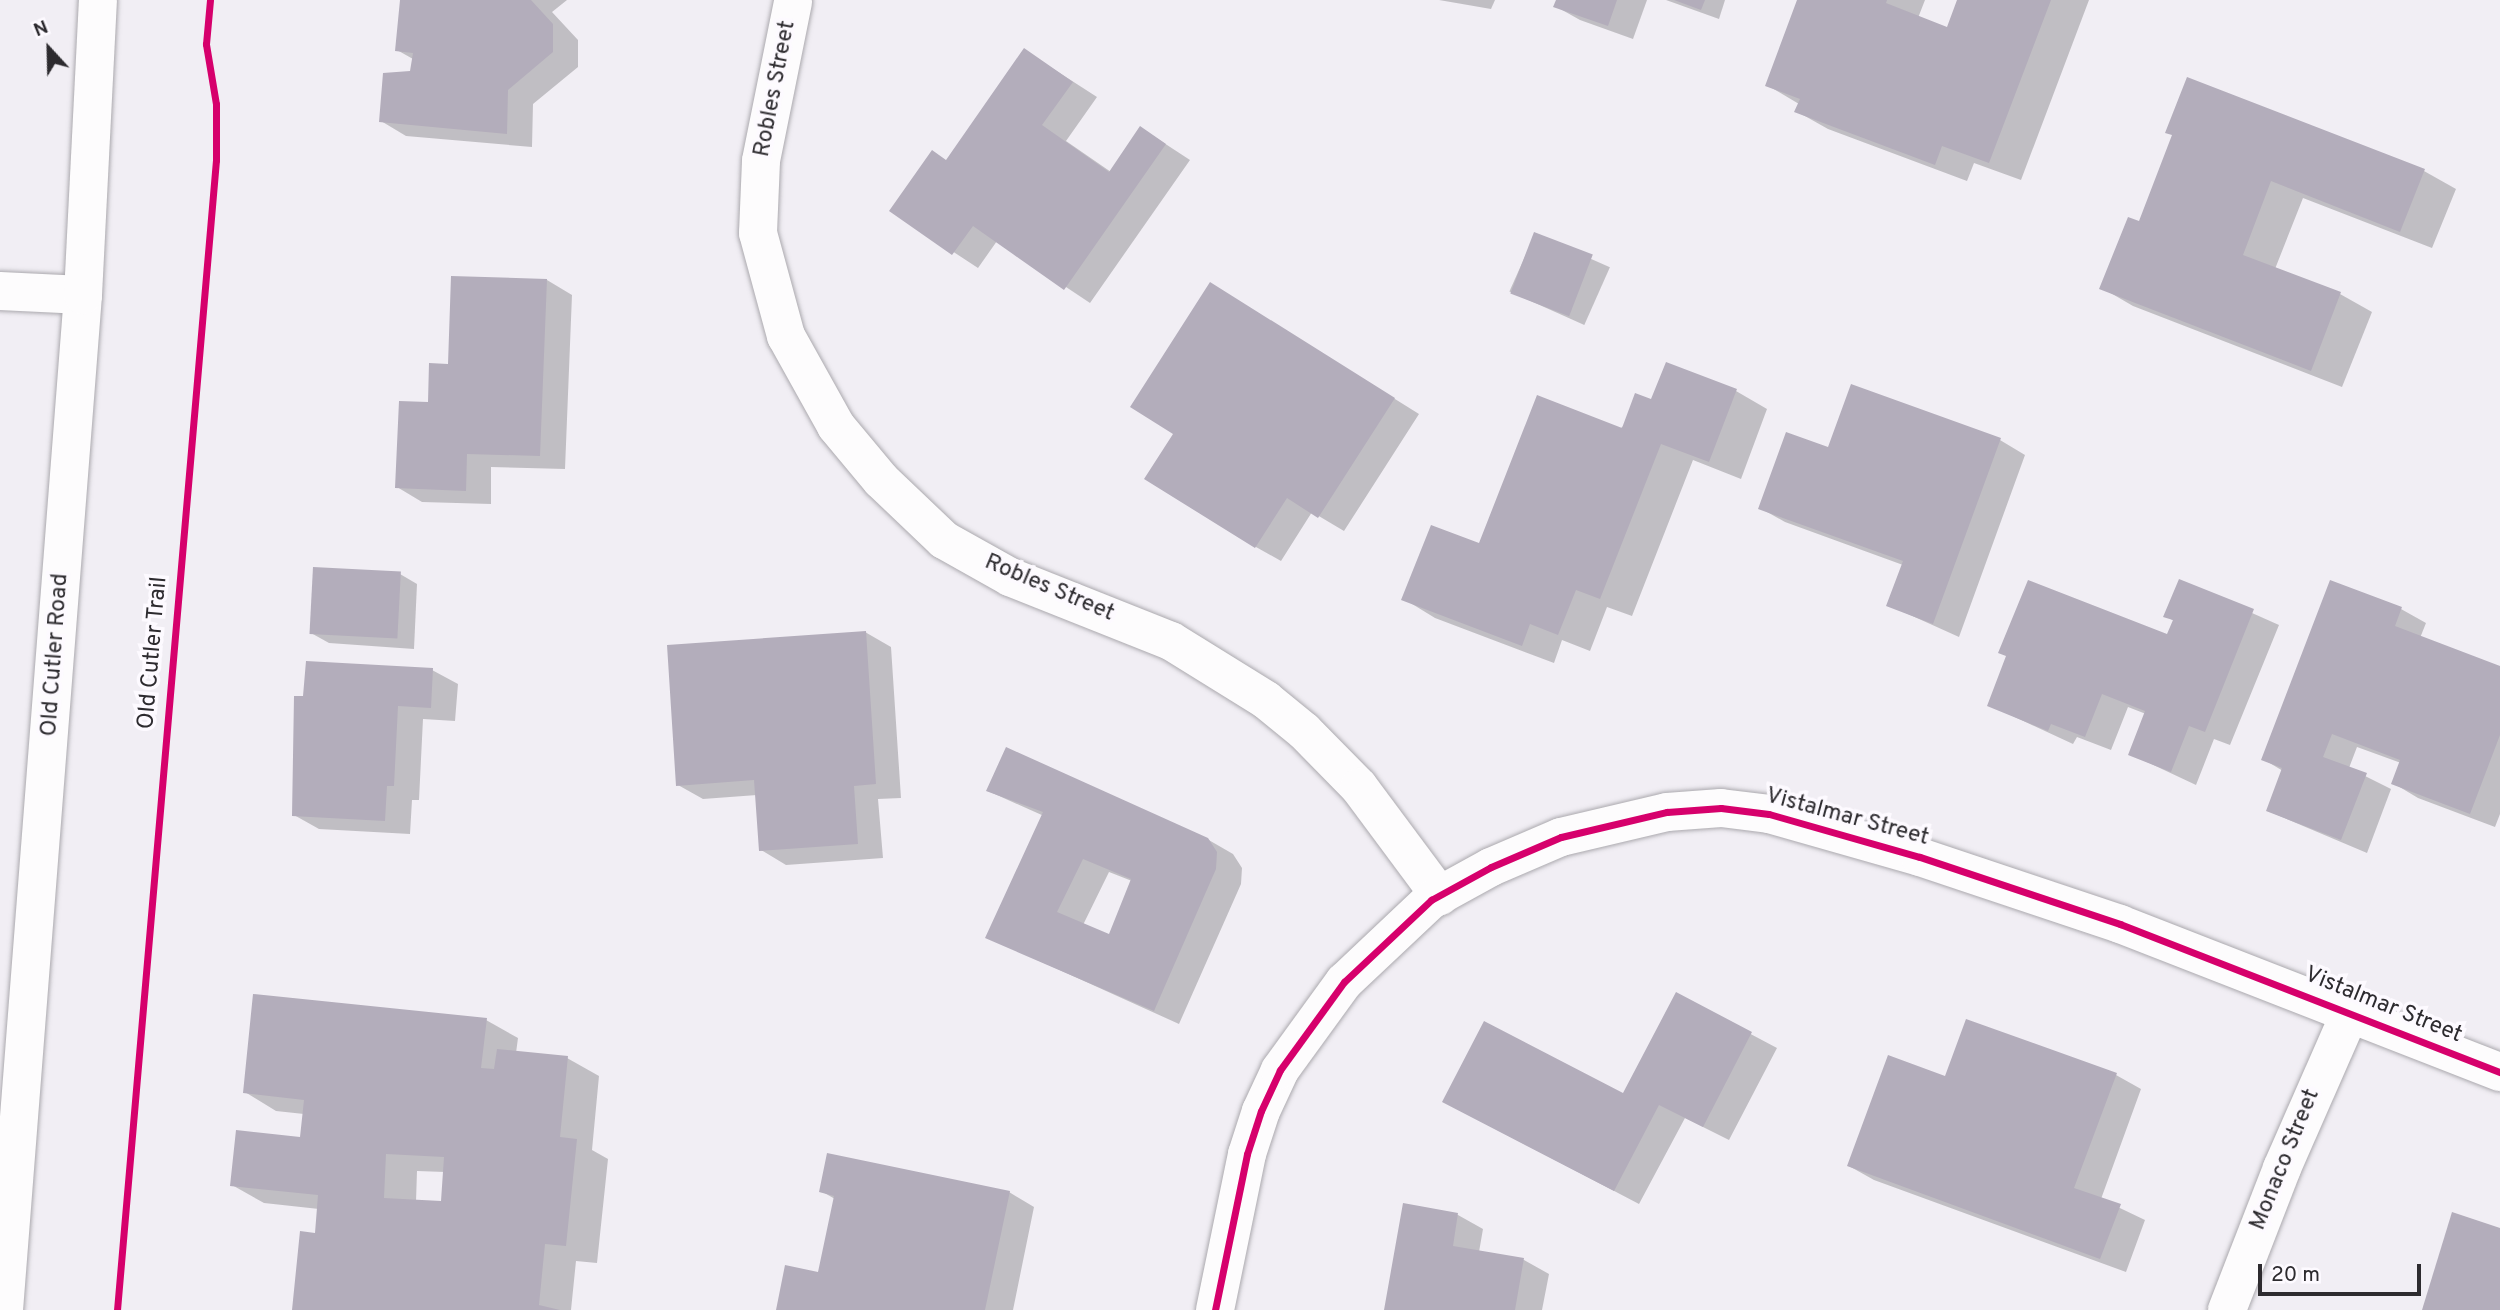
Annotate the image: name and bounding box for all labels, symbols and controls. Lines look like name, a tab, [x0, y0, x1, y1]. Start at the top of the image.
north arrow	[14, 14, 84, 84]
text: N	[30, 16, 52, 43]
street label: Robles Street	[749, 19, 803, 159]
street label: Robles Street	[980, 549, 1118, 629]
street label: Old Cutler Road	[37, 573, 75, 737]
street label: Old Cutler Trail	[134, 575, 174, 731]
street label: Vistalmar Street	[1762, 783, 1932, 853]
street label: Vistalmar Street	[2300, 962, 2466, 1050]
street label: Monaco Street	[2245, 1085, 2327, 1235]
scale bar	[2262, 1250, 2425, 1294]
text: 20 m	[2271, 1262, 2320, 1289]

